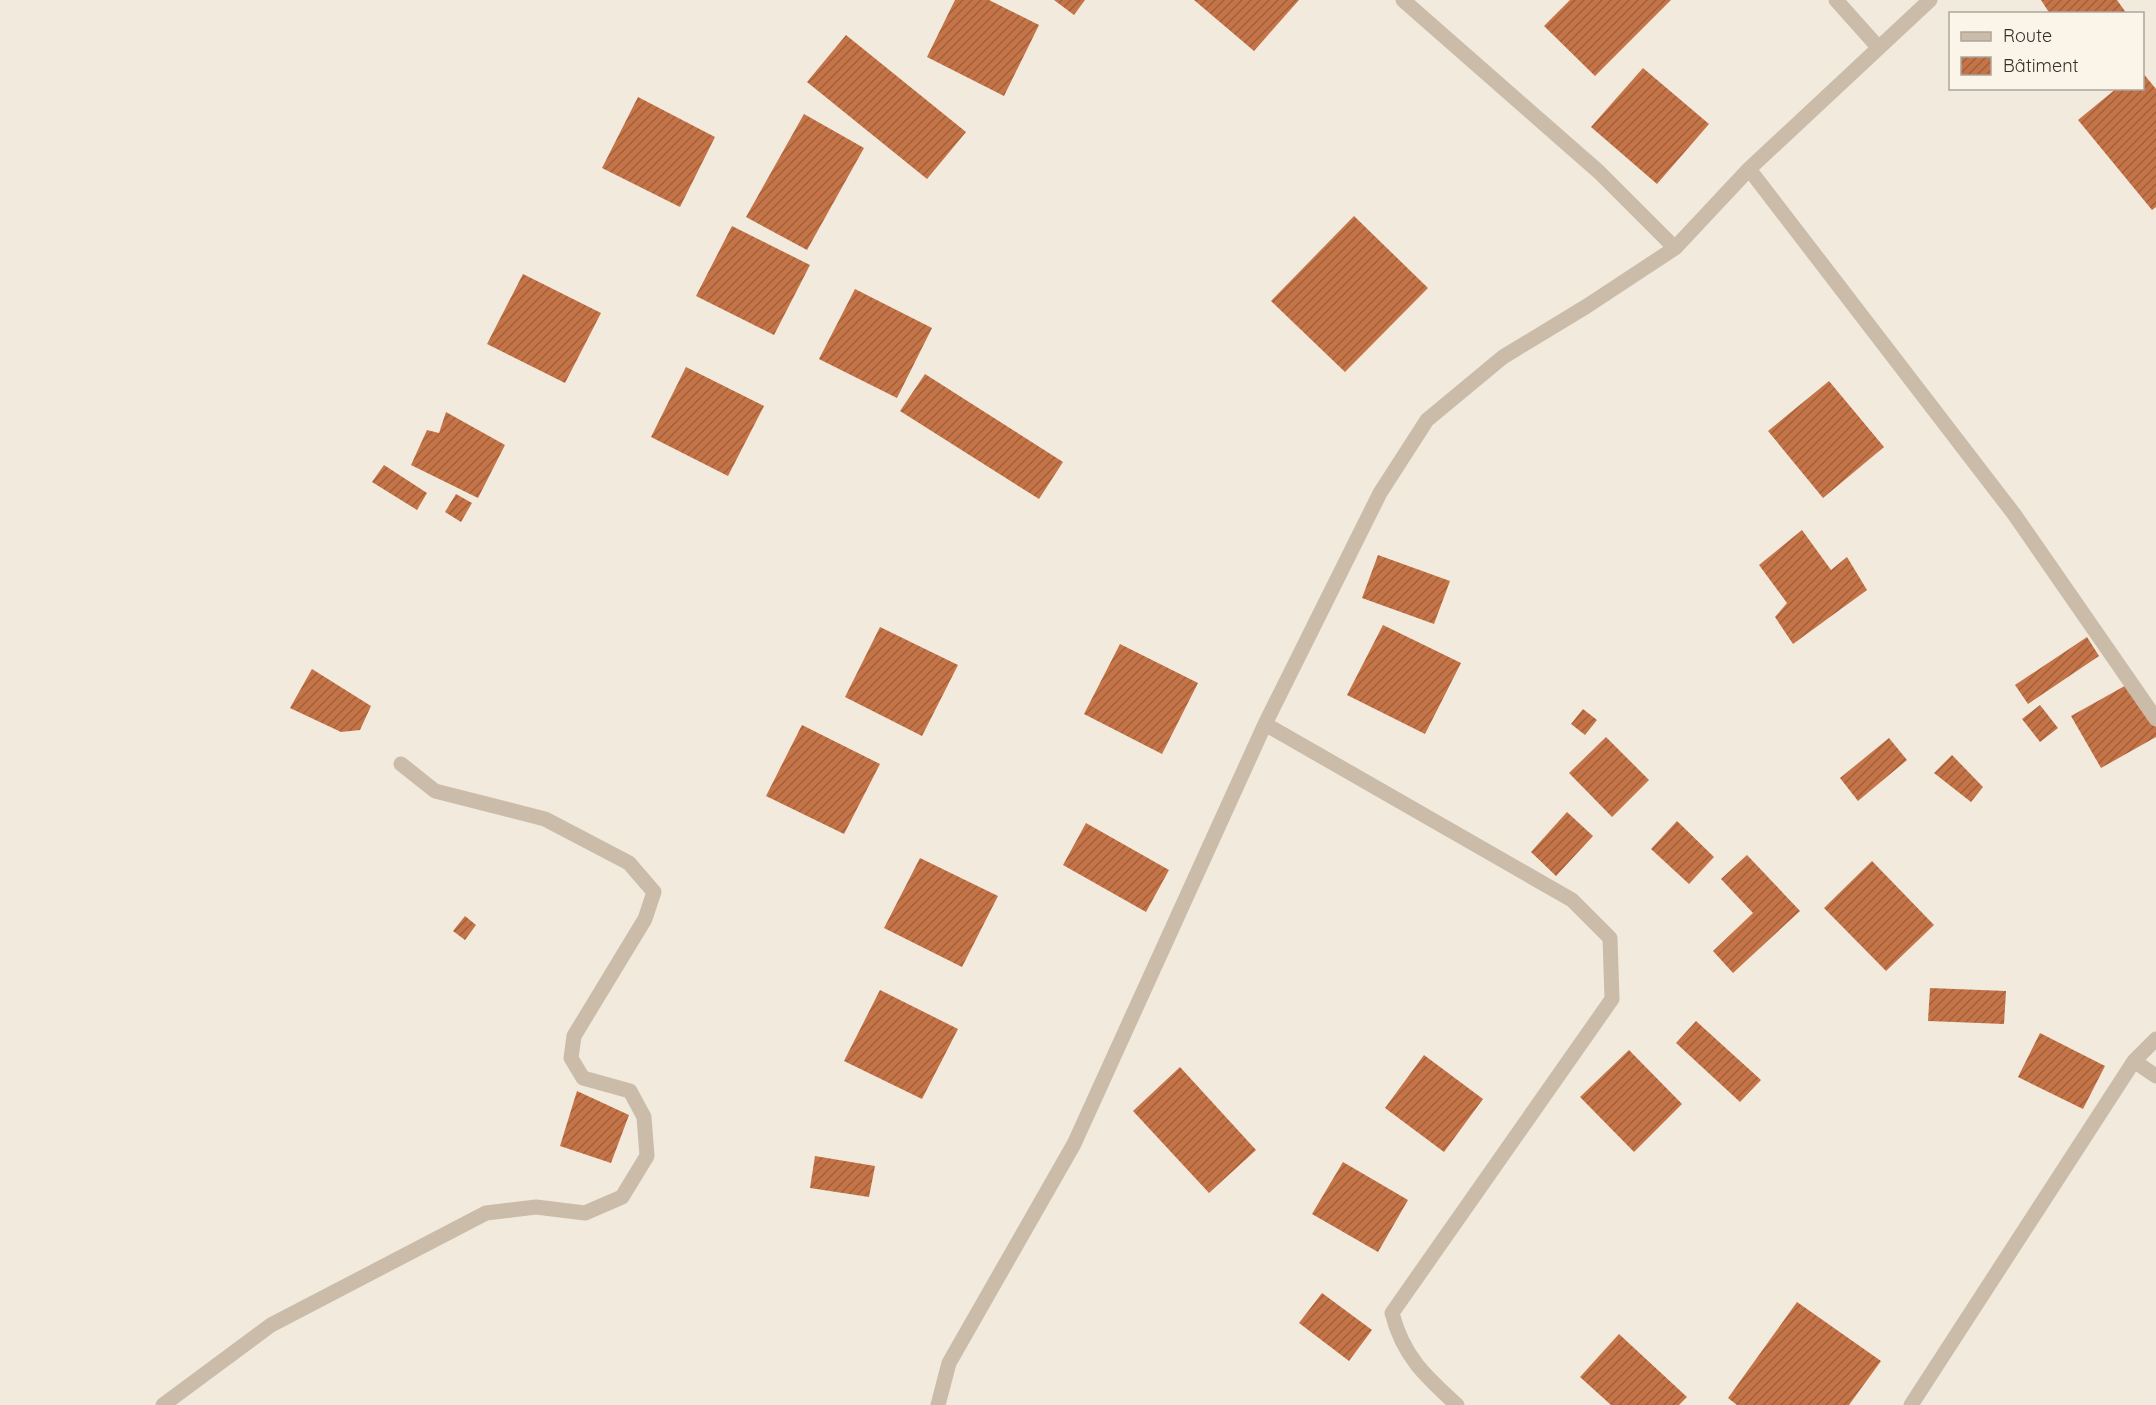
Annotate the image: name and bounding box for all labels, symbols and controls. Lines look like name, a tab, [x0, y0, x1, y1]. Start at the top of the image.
legend	[1949, 12, 2144, 90]
text: Route	[2003, 24, 2052, 47]
text: Bâtiment	[2003, 54, 2079, 77]

